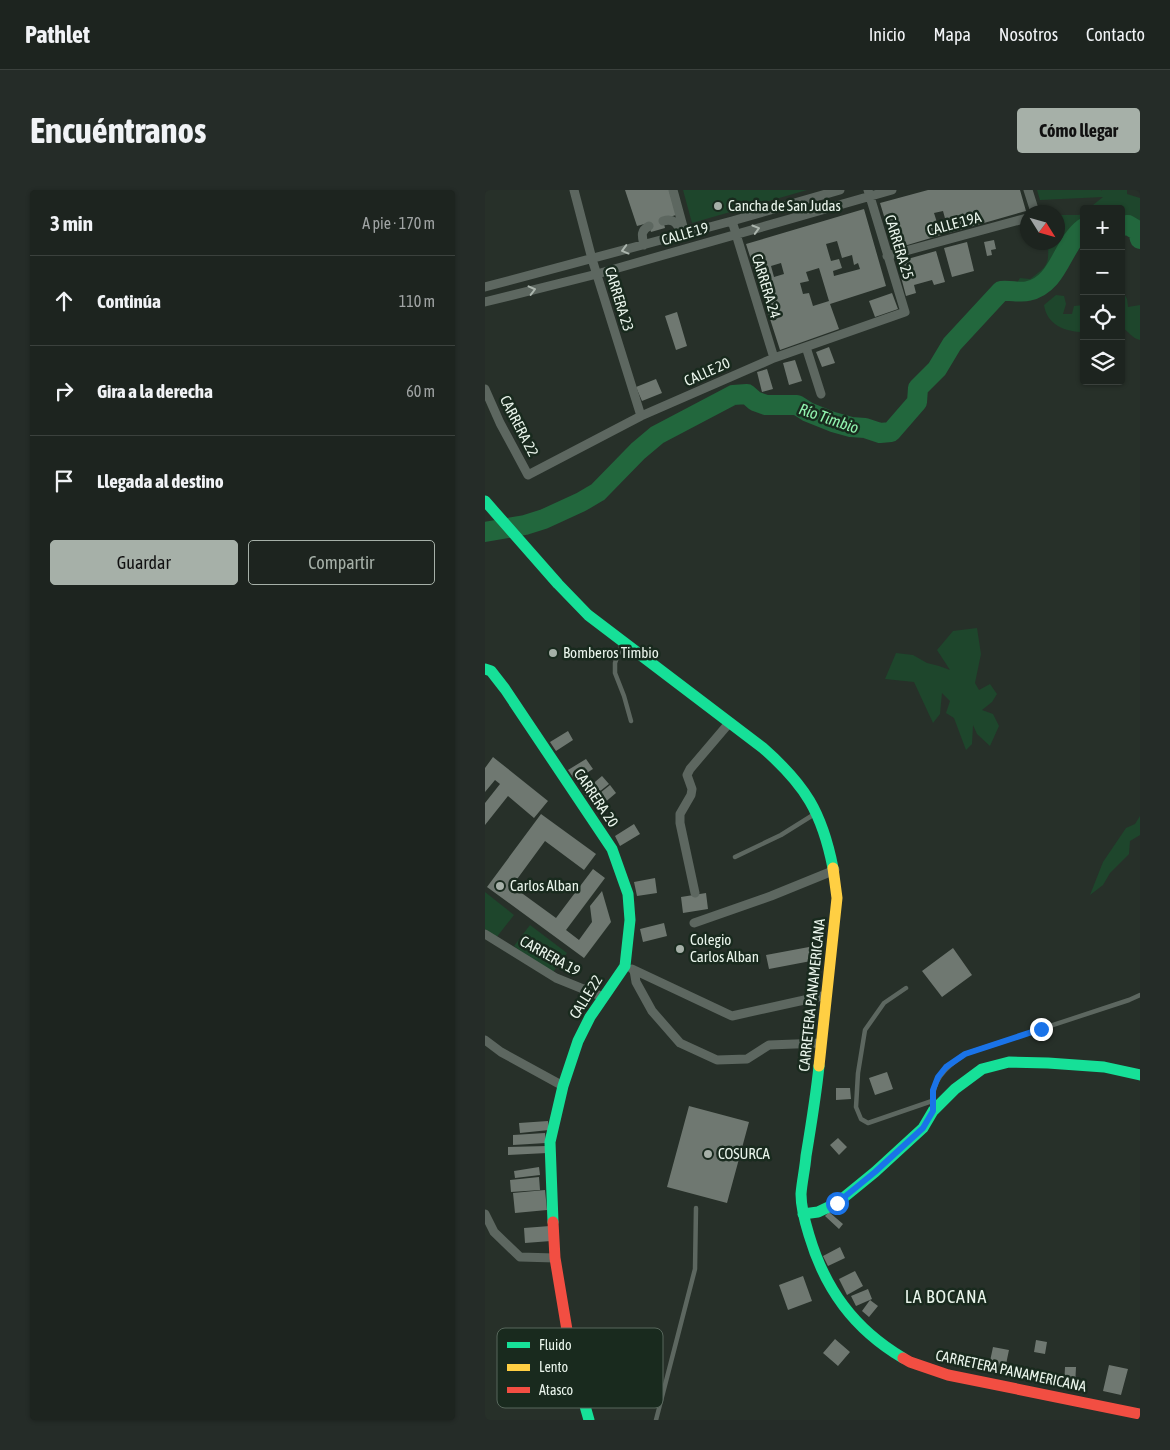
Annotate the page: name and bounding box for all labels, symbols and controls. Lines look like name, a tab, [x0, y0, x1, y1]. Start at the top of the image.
text: Pathlet	[25, 21, 90, 48]
text: Inicio	[869, 24, 905, 45]
text: Mapa	[933, 24, 971, 45]
text: Nosotros	[999, 24, 1058, 45]
text: Contacto	[1086, 24, 1145, 45]
button: Cómo llegar	[1017, 108, 1140, 153]
text: Encuéntranos	[30, 110, 206, 150]
place label: Cancha de San Judas	[728, 197, 841, 214]
marker: Cancha de San Judas	[712, 200, 724, 212]
north arrow	[1020, 205, 1065, 250]
map controls	[1080, 205, 1125, 385]
button: +	[1080, 205, 1125, 250]
street label: CALLE 19A	[925, 208, 984, 239]
text: 3 min	[50, 211, 93, 235]
street label: CARRERA 25	[882, 213, 917, 281]
text: A pie · 170 m	[362, 214, 435, 232]
street label: CALLE 19	[659, 219, 710, 248]
one-way arrow	[752, 224, 760, 234]
one-way arrow	[620, 244, 629, 255]
button: −	[1080, 250, 1125, 295]
street label: CARRERA 24	[749, 252, 784, 320]
street label: CARRERA 23	[602, 265, 637, 333]
one-way arrow	[528, 285, 537, 296]
icon: ahead	[50, 287, 78, 315]
text: Continúa	[97, 290, 161, 312]
text: 110 m	[399, 292, 435, 310]
button: locate	[1080, 295, 1125, 340]
button: layers	[1080, 340, 1125, 385]
street label: CALLE 20	[681, 354, 732, 389]
icon: right	[50, 377, 78, 405]
text: Gira a la derecha	[97, 380, 213, 402]
text: 60 m	[406, 382, 435, 400]
street label: CARRERA 22	[497, 392, 542, 459]
water label: Río Timbio	[797, 399, 861, 437]
icon: arrive	[50, 467, 78, 495]
text: Llegada al destino	[97, 470, 224, 492]
button: Guardar	[50, 540, 238, 585]
button: Compartir	[248, 540, 435, 585]
place label: Bomberos Timbio	[563, 644, 659, 661]
marker: Bomberos Timbio	[547, 647, 559, 659]
street label: CARRERA 20	[571, 765, 622, 830]
place label: Carlos Alban	[510, 877, 579, 894]
marker: Carlos Alban	[494, 880, 506, 892]
street label: CARRETERA PANAMERICANA	[795, 917, 828, 1072]
place label: Colegio Carlos Alban	[690, 931, 759, 965]
street label: CARRERA 19	[517, 932, 583, 979]
marker: Colegio Carlos Alban	[674, 943, 686, 955]
street label: CALLE 22	[566, 972, 606, 1022]
route end	[1030, 1018, 1053, 1041]
place label: COSURCA	[718, 1145, 770, 1162]
marker: COSURCA	[702, 1148, 714, 1160]
route start	[826, 1192, 849, 1215]
district label: LA BOCANA	[905, 1286, 987, 1307]
legend	[497, 1328, 663, 1408]
text: Fluido	[539, 1337, 572, 1353]
street label: CARRETERA PANAMERICANA	[934, 1346, 1089, 1395]
text: Lento	[539, 1359, 568, 1375]
text: Atasco	[539, 1382, 573, 1398]

